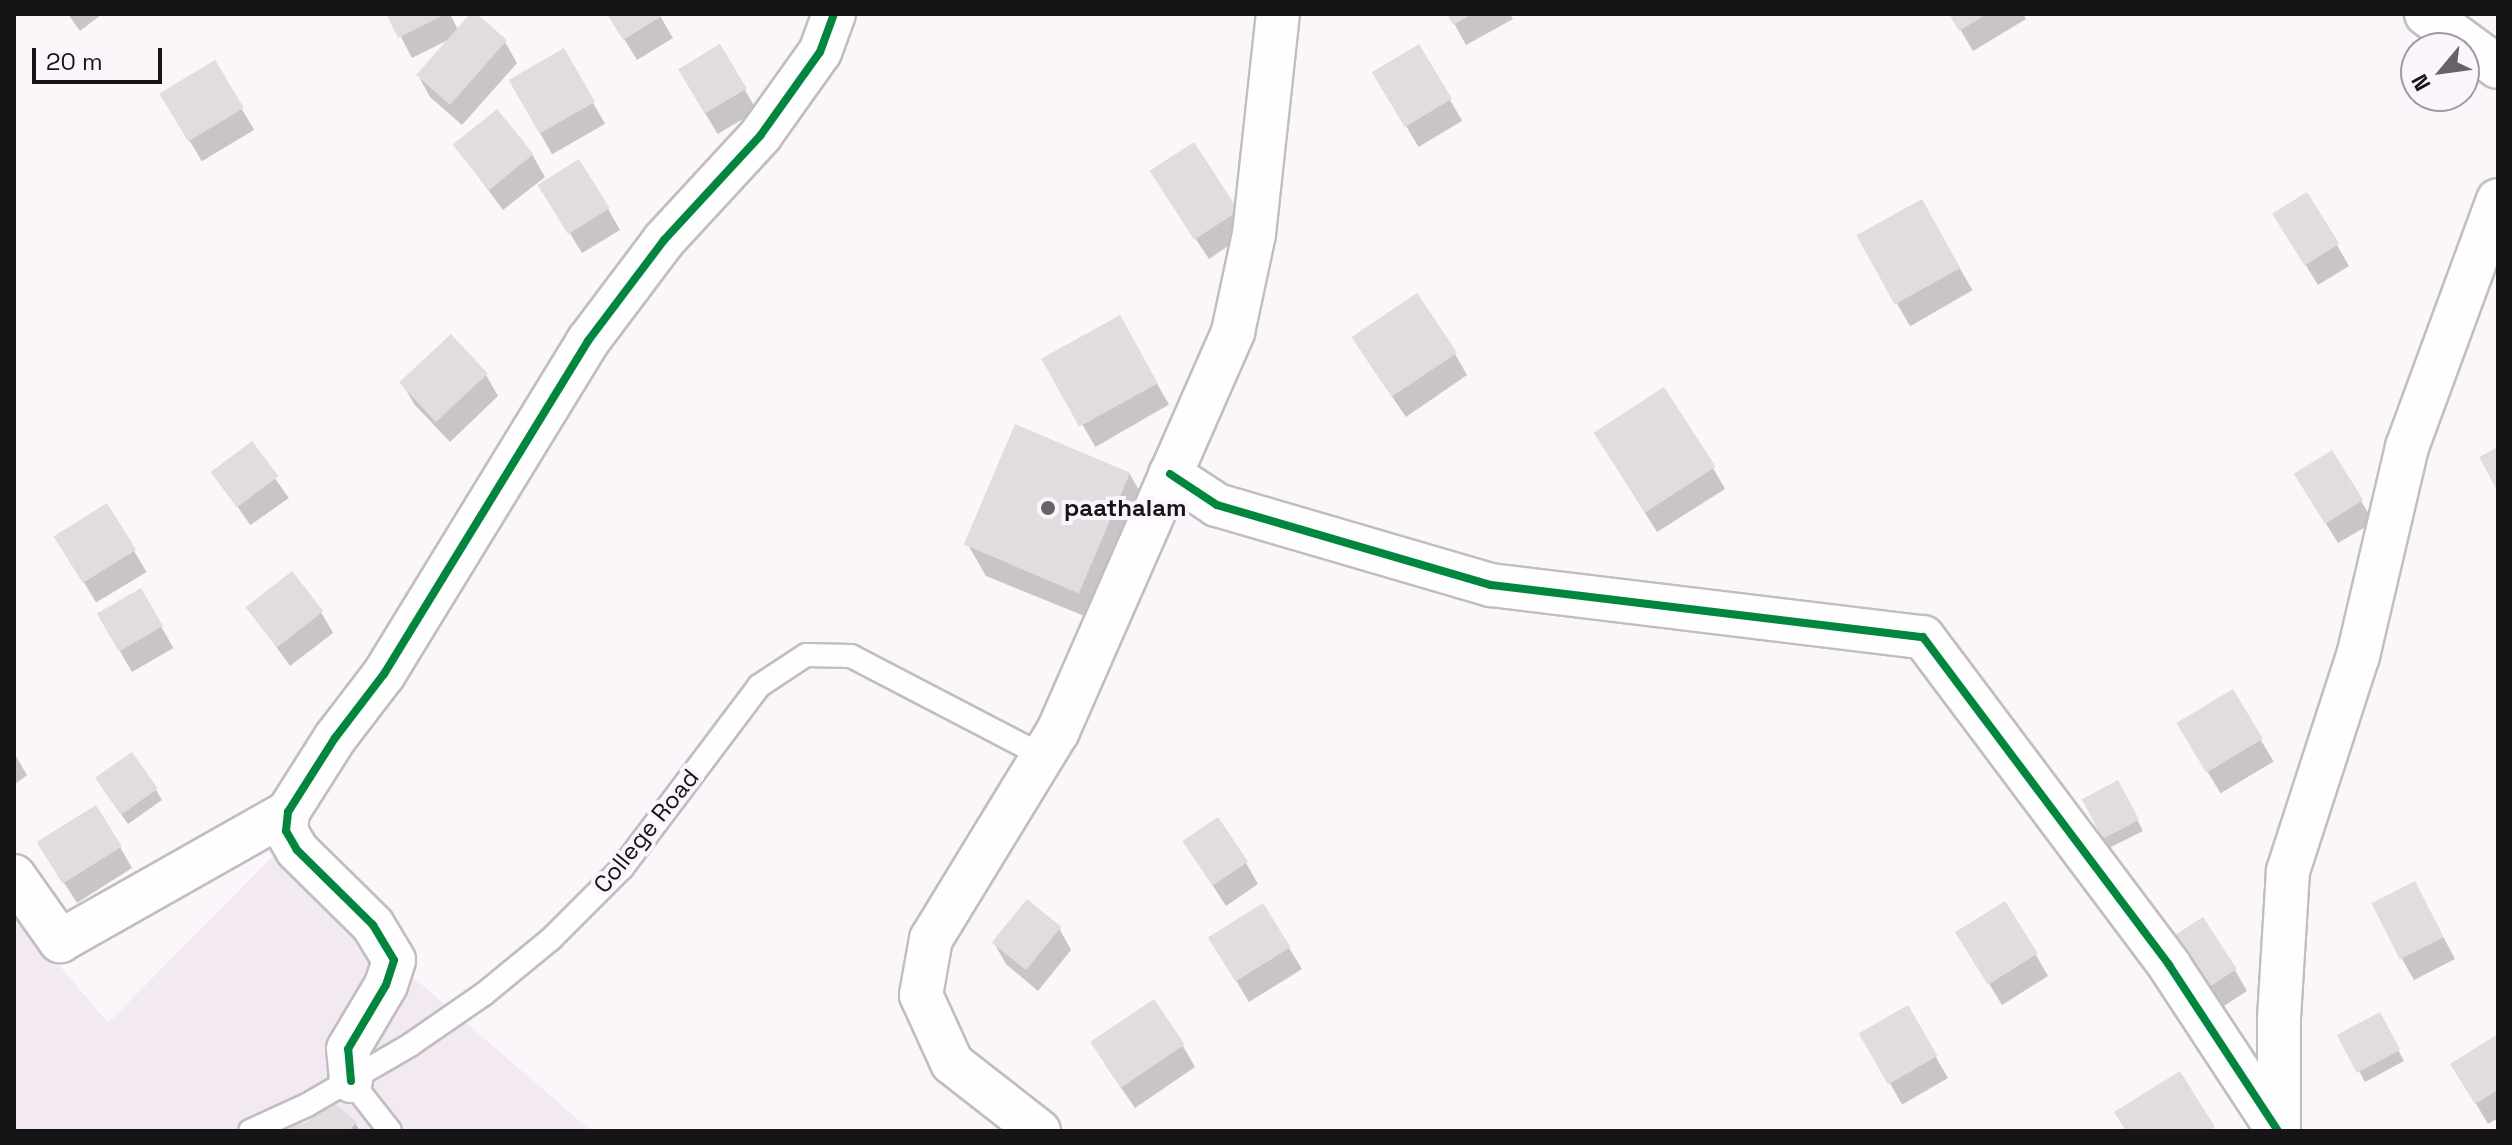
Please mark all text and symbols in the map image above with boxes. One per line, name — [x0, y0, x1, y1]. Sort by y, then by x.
scale bar — [36, 32, 166, 82]
north arrow — [2400, 32, 2480, 112]
text: 20 m — [46, 46, 103, 77]
text: N — [2405, 69, 2437, 96]
place label: paathalam — [1064, 494, 1187, 522]
marker: paathalam — [1039, 499, 1057, 517]
street label: College Road — [587, 763, 705, 899]

